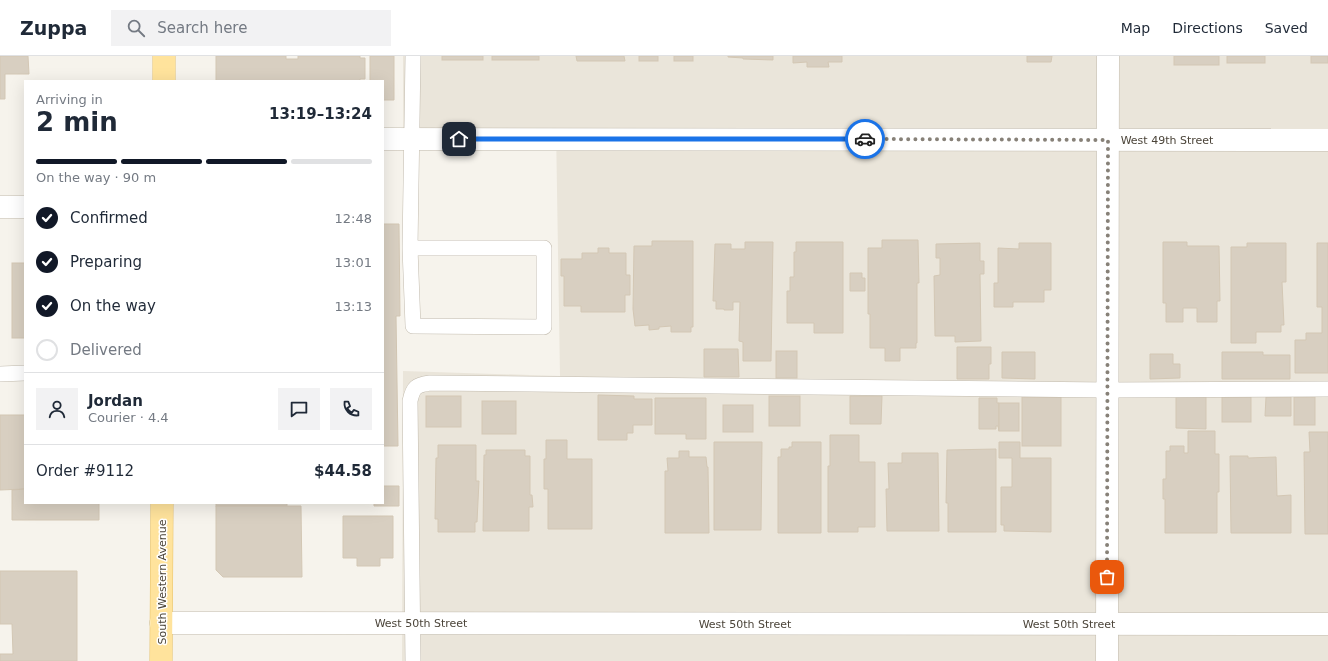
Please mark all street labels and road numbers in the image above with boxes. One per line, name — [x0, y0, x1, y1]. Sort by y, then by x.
street label: West 49th Street — [1121, 134, 1214, 147]
street label: South Western Avenue — [156, 519, 169, 644]
street label: West 50th Street — [375, 617, 468, 630]
street label: West 50th Street — [699, 618, 792, 631]
street label: West 50th Street — [1023, 618, 1116, 631]

